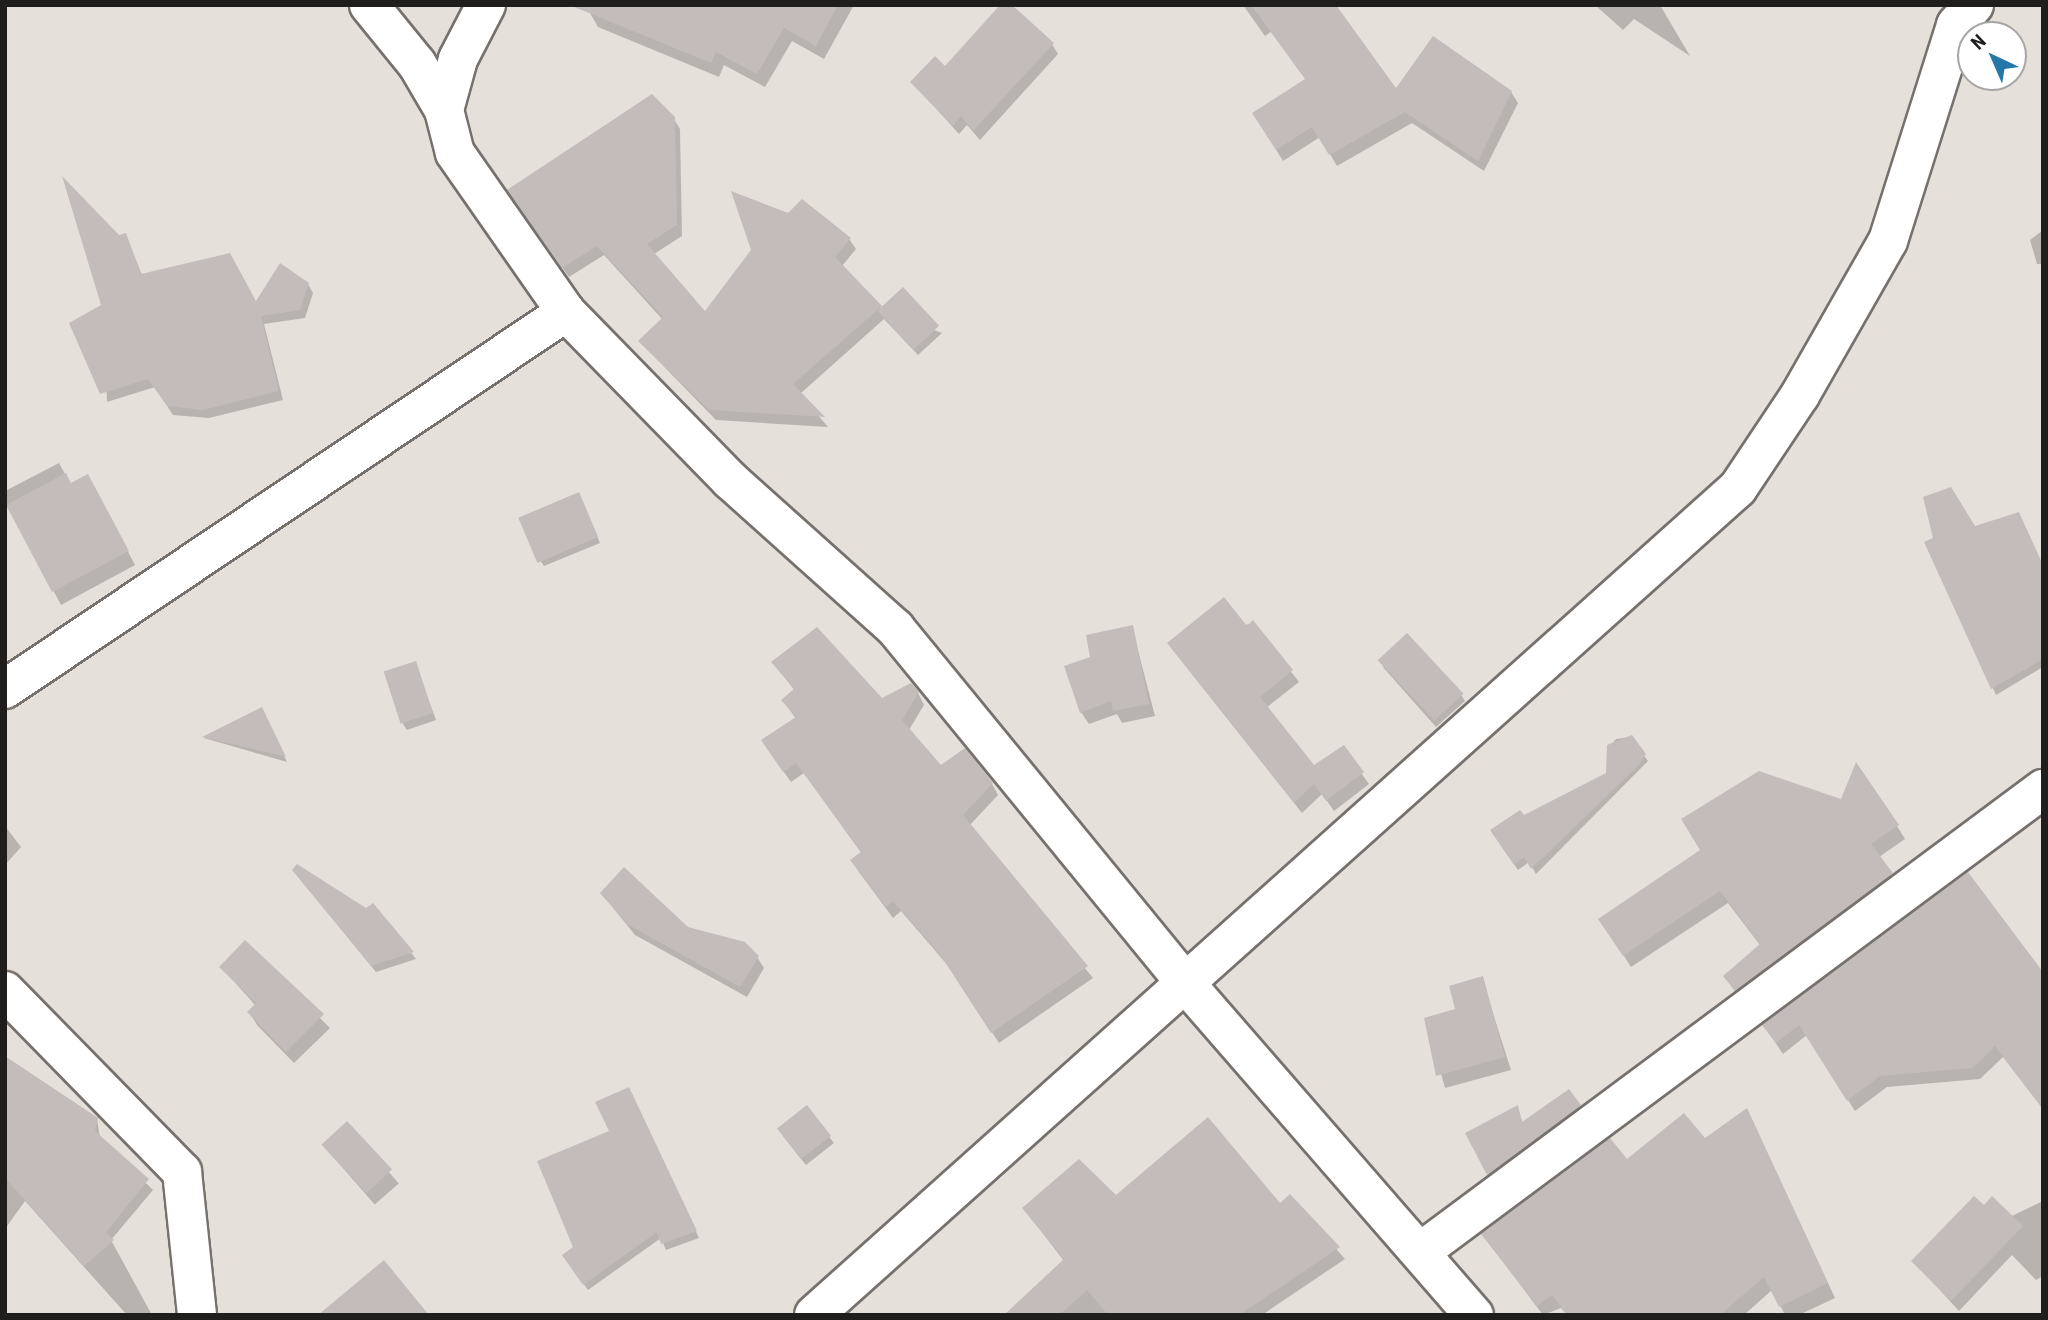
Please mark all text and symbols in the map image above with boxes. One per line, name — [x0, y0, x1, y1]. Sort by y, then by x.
north arrow — [1957, 21, 2027, 91]
text: N — [1966, 30, 1991, 54]

